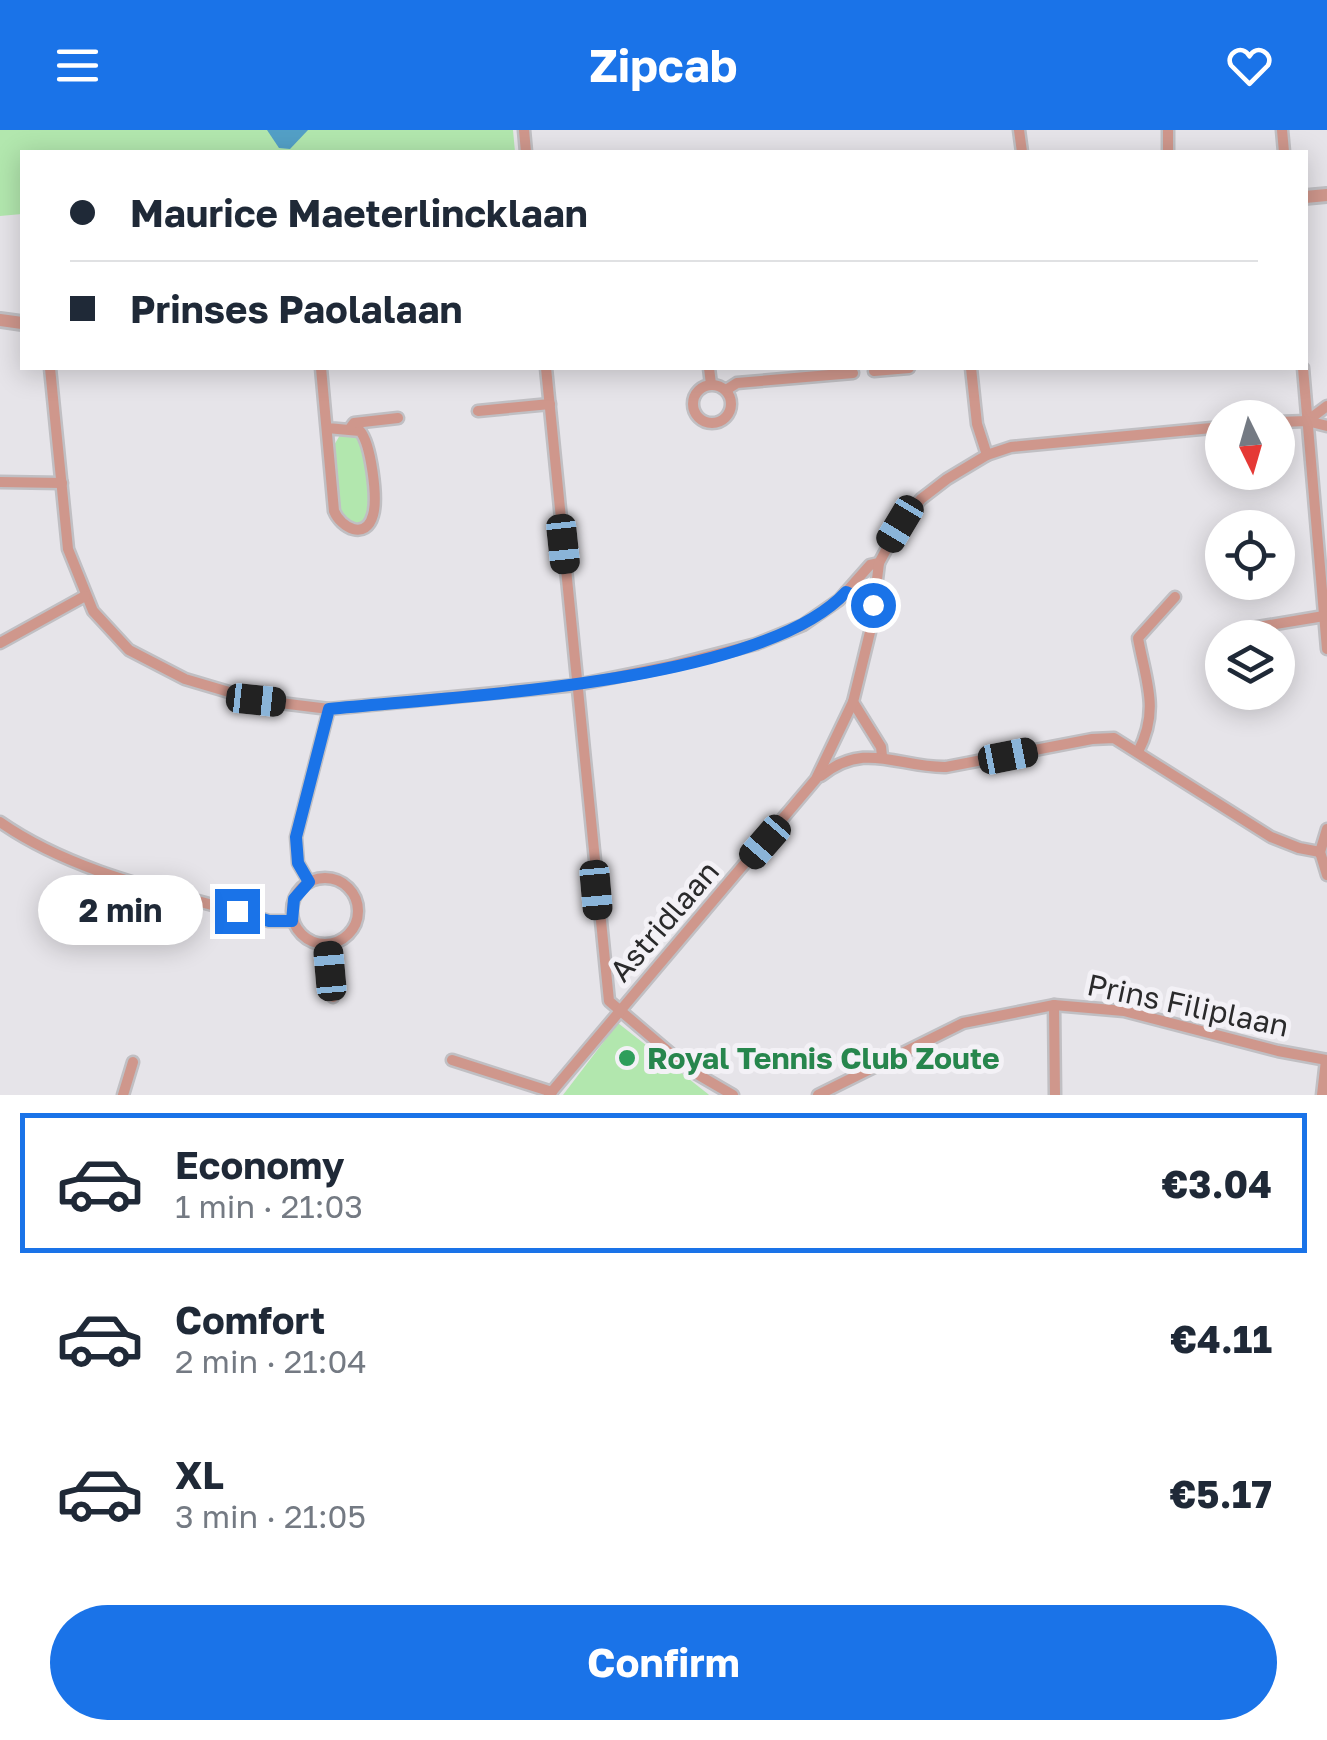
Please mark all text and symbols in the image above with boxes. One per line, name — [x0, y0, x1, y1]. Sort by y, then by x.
icon: menu — [50, 38, 105, 93]
text: Zipcab — [589, 38, 738, 92]
icon: heart — [1222, 38, 1277, 93]
text: Maurice Maeterlincklaan — [130, 190, 588, 235]
text: Prinses Paolalaan — [130, 286, 462, 331]
north arrow — [1205, 400, 1295, 490]
map controls — [1205, 400, 1295, 710]
car — [872, 491, 928, 557]
button: locate — [1205, 510, 1295, 600]
car — [545, 513, 581, 575]
route start — [851, 583, 896, 628]
button: layers — [1205, 620, 1295, 710]
car — [225, 682, 287, 718]
car — [976, 736, 1040, 776]
car — [734, 810, 796, 874]
street label: Astridlaan — [602, 853, 726, 989]
car — [578, 859, 614, 921]
callout: 2 min — [37, 876, 202, 946]
route end — [215, 889, 260, 934]
text: 2 min — [79, 891, 162, 929]
car — [312, 940, 348, 1002]
street label: Prins Filiplaan — [1084, 966, 1292, 1044]
place label: Royal Tennis Club Zoute — [647, 1040, 1000, 1076]
marker: Royal Tennis Club Zoute — [616, 1047, 638, 1069]
icon: car — [55, 1138, 145, 1228]
text: Economy — [175, 1142, 344, 1187]
text: €3.04 — [1161, 1161, 1272, 1206]
text: 1 min · 21:03 — [175, 1187, 363, 1225]
icon: car — [55, 1293, 145, 1383]
text: Comfort — [175, 1297, 325, 1342]
text: €4.11 — [1170, 1316, 1272, 1361]
text: 2 min · 21:04 — [175, 1342, 367, 1380]
icon: car — [55, 1448, 145, 1538]
text: XL — [175, 1452, 224, 1497]
text: €5.17 — [1170, 1471, 1272, 1516]
text: 3 min · 21:05 — [175, 1497, 366, 1535]
button: Confirm — [50, 1605, 1277, 1720]

